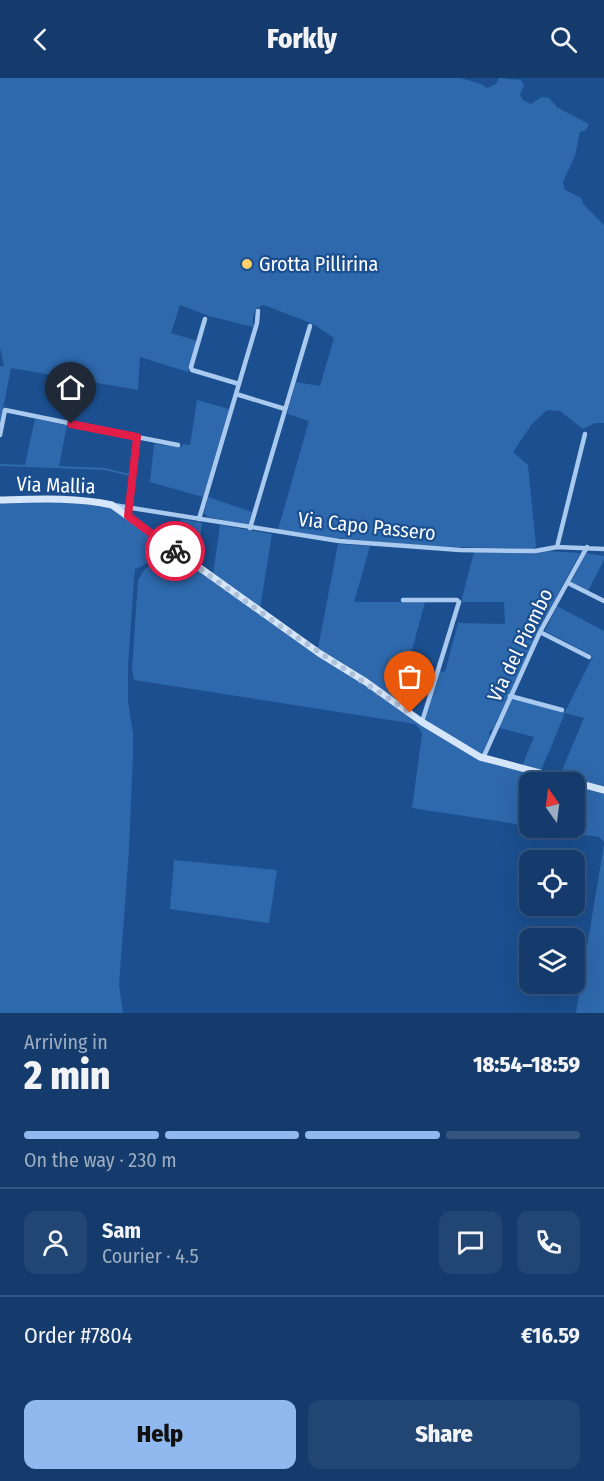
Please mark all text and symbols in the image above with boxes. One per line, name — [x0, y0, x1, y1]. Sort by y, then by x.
icon: back — [24, 23, 57, 56]
text: Forkly — [267, 23, 337, 55]
icon: search — [547, 23, 580, 56]
place label: Grotta Pillirina — [259, 252, 378, 276]
marker: Grotta Pillirina — [240, 257, 254, 271]
pin — [45, 362, 96, 424]
icon: home — [54, 371, 87, 404]
street label: Via Mallia — [16, 472, 96, 498]
street label: Via Capo Passero — [297, 507, 437, 545]
courier — [145, 521, 205, 581]
icon: bike — [159, 535, 192, 568]
street label: Via del Piombo — [482, 585, 558, 705]
pin — [384, 651, 435, 713]
icon: bag — [393, 660, 426, 693]
north arrow — [519, 772, 585, 838]
map controls — [519, 772, 585, 994]
button: locate — [519, 850, 585, 916]
button: layers — [519, 928, 585, 994]
text: Arriving in — [24, 1030, 108, 1054]
text: 18:54–18:59 — [473, 1051, 580, 1078]
text: 2 min — [24, 1053, 110, 1099]
text: On the way · 230 m — [24, 1148, 177, 1172]
button: person — [24, 1211, 87, 1274]
button: chat — [439, 1211, 502, 1274]
button: phone — [517, 1211, 580, 1274]
text: Sam — [102, 1217, 141, 1244]
text: Courier · 4.5 — [102, 1244, 199, 1268]
text: Order #7804 — [24, 1322, 132, 1349]
text: €16.59 — [521, 1322, 580, 1349]
button: Help — [24, 1400, 296, 1469]
button: Share — [308, 1400, 580, 1469]

